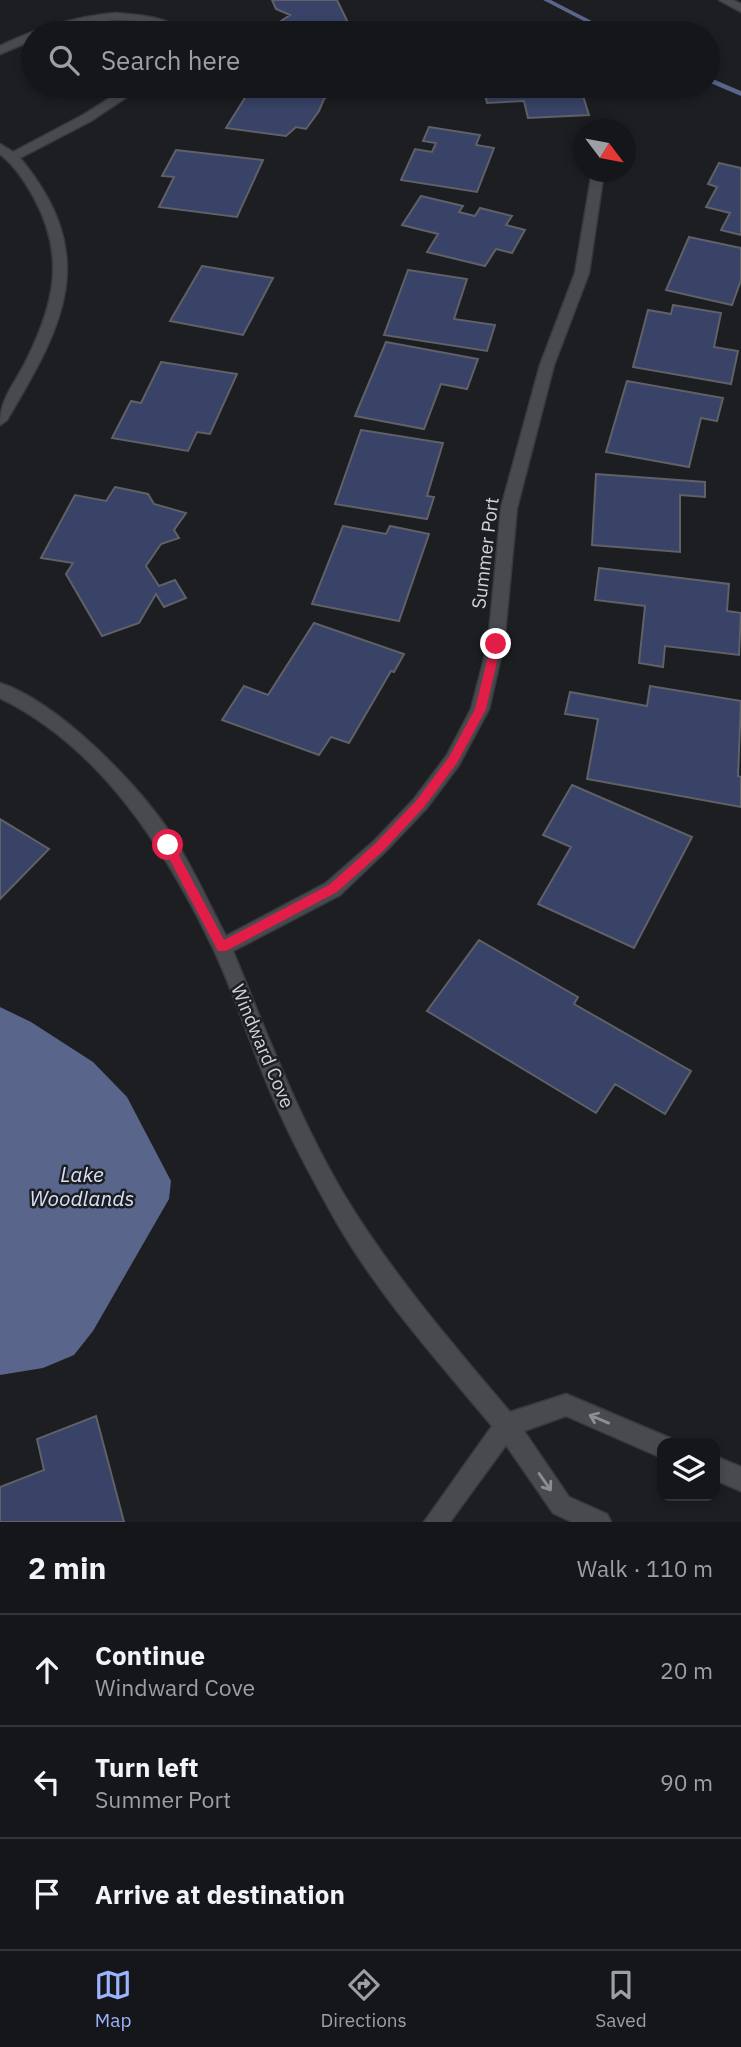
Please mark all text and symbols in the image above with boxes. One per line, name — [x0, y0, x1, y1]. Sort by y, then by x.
search box — [21, 21, 720, 98]
icon: search — [45, 41, 83, 79]
text: Search here — [101, 43, 240, 77]
north arrow — [573, 119, 636, 182]
street label: Summer Port — [466, 496, 504, 610]
route end — [480, 628, 511, 659]
route start — [152, 829, 183, 860]
street label: Windward Cove — [226, 980, 300, 1112]
water label: Lake Woodlands — [30, 1160, 134, 1212]
one-way arrow — [589, 1412, 611, 1425]
map controls — [657, 1438, 720, 1501]
button: layers — [657, 1438, 720, 1501]
one-way arrow — [538, 1472, 552, 1491]
text: 2 min — [28, 1548, 106, 1587]
text: Walk · 110 m — [577, 1553, 713, 1583]
text: Continue — [95, 1638, 205, 1672]
icon: ahead — [28, 1651, 66, 1689]
text: 20 m — [660, 1655, 713, 1685]
text: Windward Cove — [95, 1672, 255, 1702]
text: Turn left — [95, 1750, 198, 1784]
icon: left — [28, 1763, 66, 1801]
text: 90 m — [660, 1767, 713, 1797]
text: Summer Port — [95, 1784, 231, 1814]
icon: arrive — [28, 1875, 66, 1913]
text: Arrive at destination — [95, 1877, 345, 1911]
tab: Map — [94, 1966, 132, 2032]
tab: Directions — [320, 1966, 407, 2032]
tab: Saved — [595, 1966, 647, 2032]

